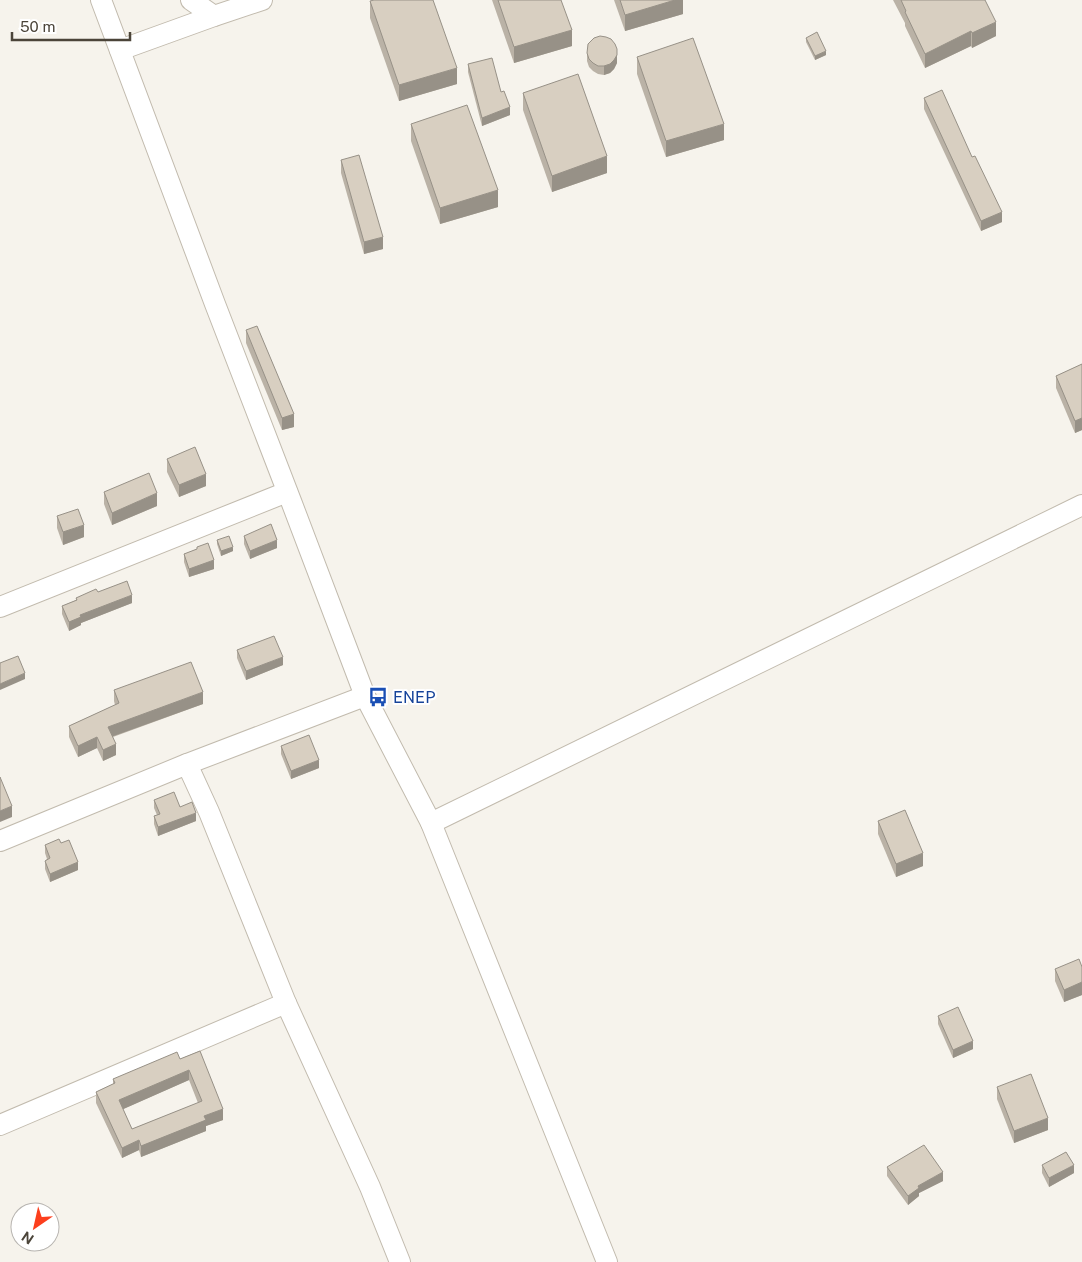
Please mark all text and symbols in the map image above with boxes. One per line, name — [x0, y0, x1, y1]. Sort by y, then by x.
scale bar — [12, 10, 130, 42]
text: 50 m — [20, 18, 55, 35]
bus stop icon: ENEP — [367, 686, 389, 708]
place label: ENEP — [393, 688, 435, 707]
north arrow — [10, 1202, 60, 1252]
text: N — [19, 1228, 37, 1247]

